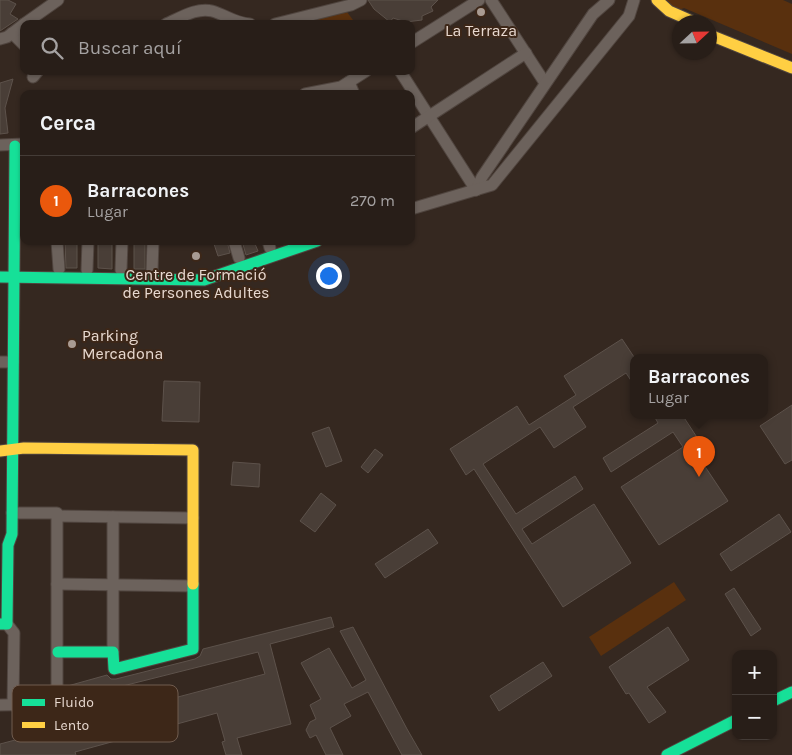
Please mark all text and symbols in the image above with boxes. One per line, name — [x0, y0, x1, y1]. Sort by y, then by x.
marker: La Terraza — [475, 6, 487, 18]
north arrow — [672, 15, 717, 60]
search box — [20, 20, 415, 75]
place label: La Terraza — [445, 21, 517, 40]
icon: search — [38, 34, 66, 62]
text: Buscar aquí — [78, 37, 182, 59]
text: Cerca — [40, 111, 96, 135]
text: Barracones — [87, 180, 189, 202]
text: 1 — [53, 191, 59, 210]
text: 270 m — [350, 191, 395, 210]
text: Lugar — [87, 202, 128, 221]
marker: Centre de Formació de Persones Adultes — [190, 250, 202, 262]
your location — [316, 263, 342, 289]
place label: Centre de Formació de Persones Adultes — [122, 265, 270, 302]
place label: Parking Mercadona — [82, 326, 163, 363]
marker: Parking Mercadona — [66, 338, 78, 350]
popup — [630, 354, 768, 419]
text: Barracones — [648, 366, 750, 388]
text: Lugar — [648, 388, 689, 407]
pin: 1 — [683, 436, 715, 477]
map controls — [732, 650, 777, 740]
button: + — [732, 650, 777, 695]
legend — [12, 685, 178, 742]
text: Fluido — [54, 694, 94, 711]
button: − — [732, 695, 777, 740]
text: Lento — [54, 717, 89, 734]

